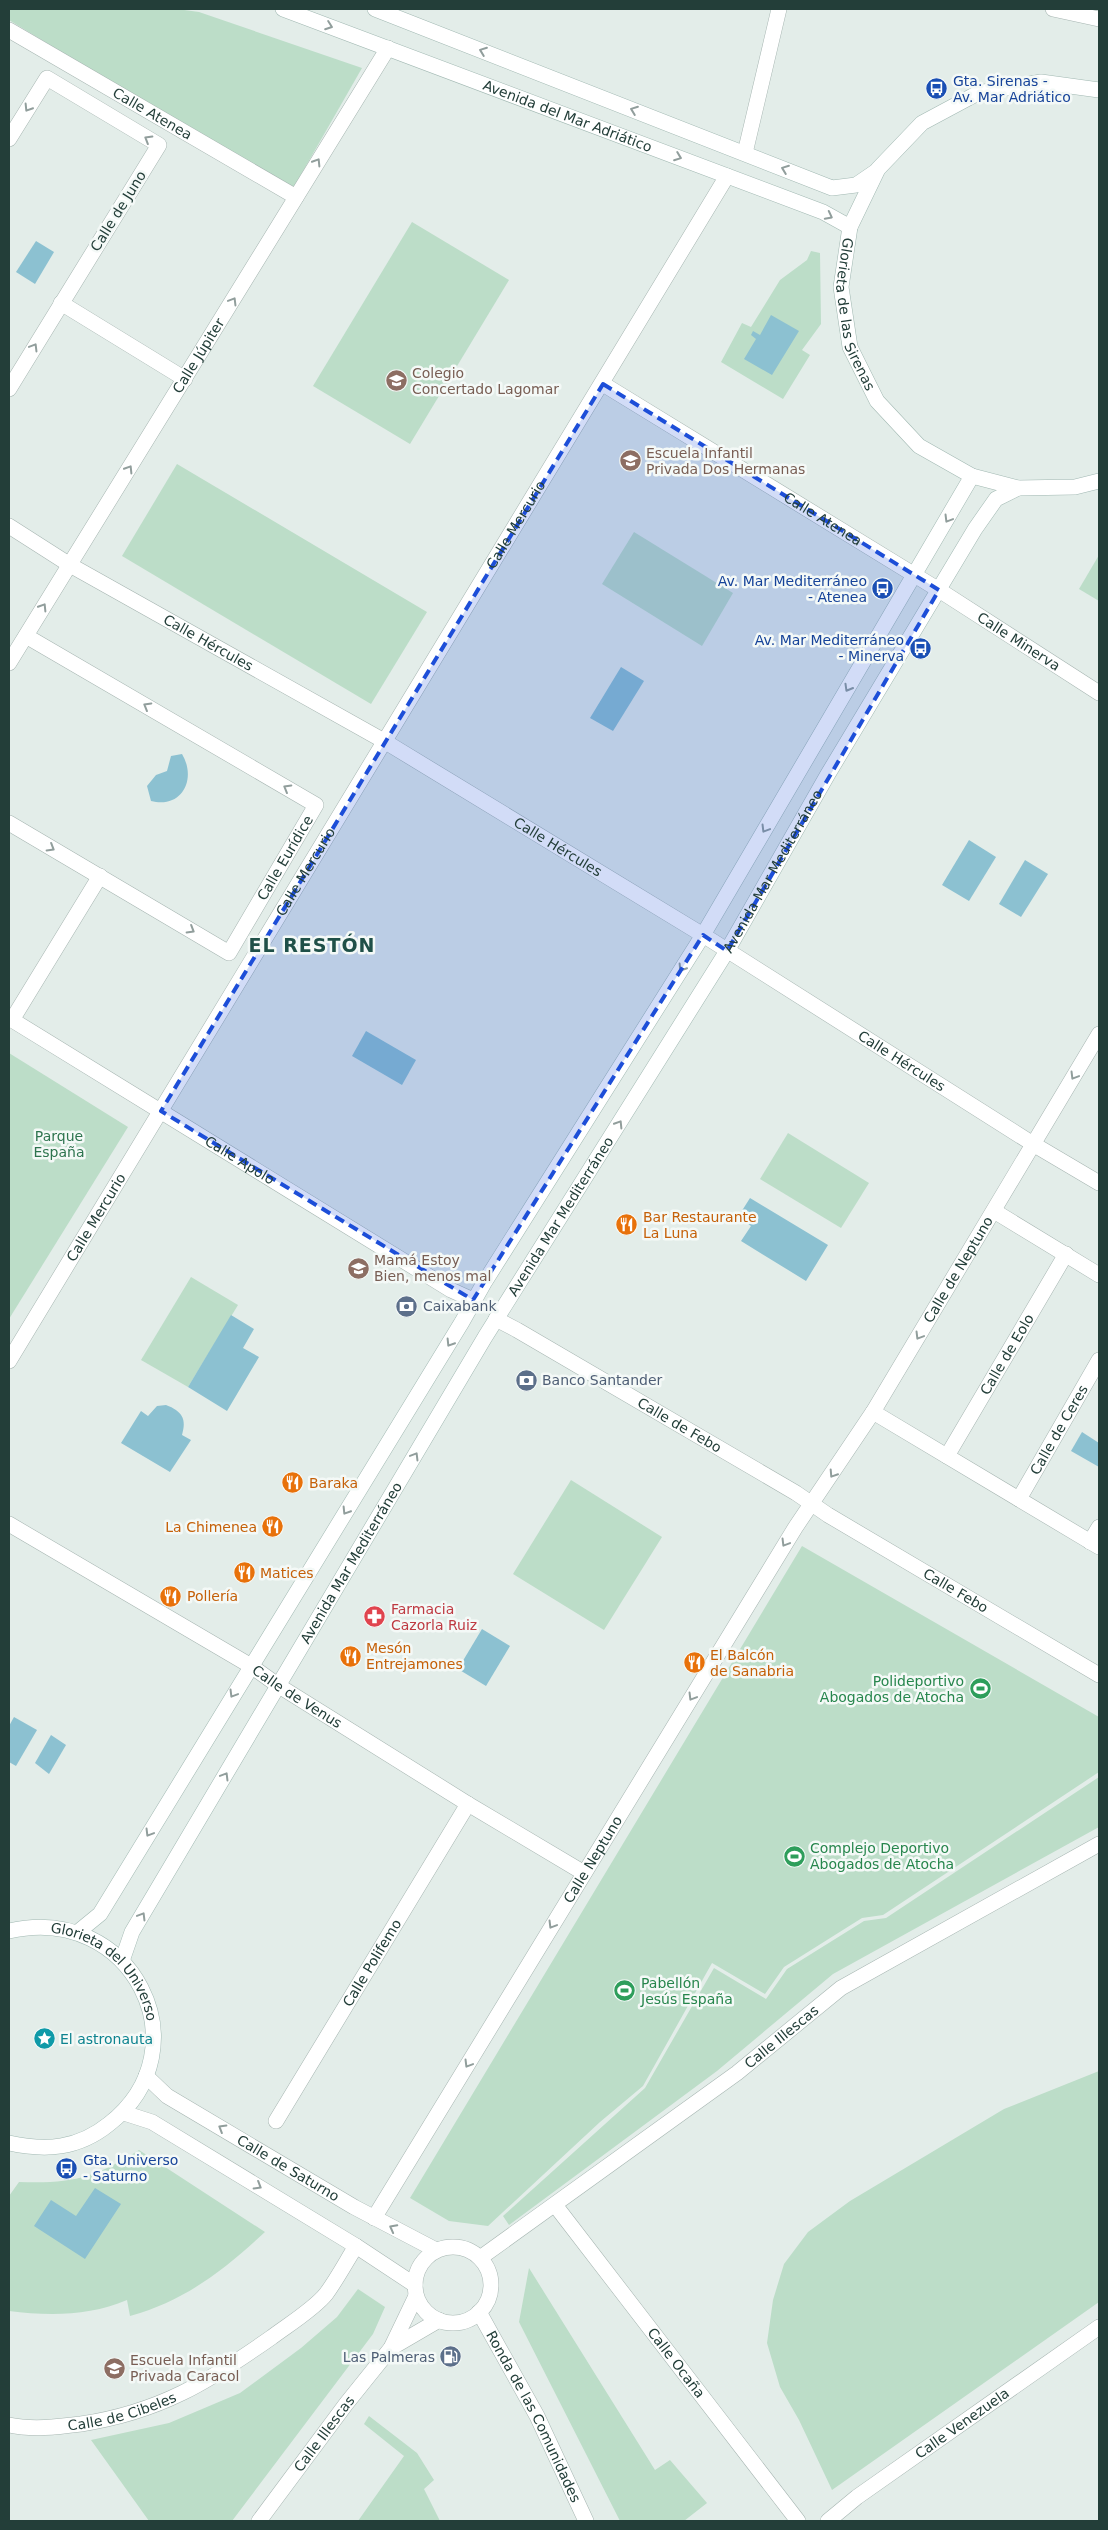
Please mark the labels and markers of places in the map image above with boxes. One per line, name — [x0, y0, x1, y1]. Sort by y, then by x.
place label: Gta. Sirenas - Av. Mar Adriático — [953, 73, 1071, 105]
bus stop icon: Gta. Sirenas - Av. Mar Adriático — [925, 77, 949, 101]
place label: Colegio Concertado Lagomar — [412, 365, 559, 397]
school or university icon: Colegio Concertado Lagomar — [384, 369, 408, 393]
place label: Escuela Infantil Privada Dos Hermanas — [646, 445, 805, 477]
school or university icon: Escuela Infantil Privada Dos Hermanas — [618, 449, 642, 473]
place label: Av. Mar Mediterráneo - Atenea — [718, 573, 867, 605]
bus stop icon: Av. Mar Mediterráneo - Atenea — [871, 577, 895, 601]
place label: Av. Mar Mediterráneo - Minerva — [755, 632, 904, 664]
bus stop icon: Av. Mar Mediterráneo - Minerva — [908, 636, 932, 660]
place label: Bar Restaurante La Luna — [643, 1209, 757, 1241]
restaurant icon: Bar Restaurante La Luna — [615, 1213, 639, 1237]
place label: Mamá Estoy Bien, menos mal — [374, 1252, 491, 1284]
school or university icon: Mamá Estoy Bien, menos mal — [346, 1256, 370, 1280]
bank icon: Caixabank — [395, 1294, 419, 1318]
place label: Caixabank — [423, 1298, 497, 1314]
bank icon: Banco Santander — [514, 1368, 538, 1392]
place label: Banco Santander — [542, 1372, 663, 1388]
restaurant icon: Baraka — [281, 1471, 305, 1495]
place label: Baraka — [309, 1475, 358, 1491]
restaurant icon: La Chimenea — [261, 1515, 285, 1539]
place label: La Chimenea — [165, 1519, 257, 1535]
restaurant icon: Matices — [232, 1561, 256, 1585]
place label: Matices — [260, 1565, 314, 1581]
restaurant icon: Pollería — [159, 1584, 183, 1608]
place label: Pollería — [187, 1588, 238, 1604]
place label: Farmacia Cazorla Ruiz — [391, 1601, 477, 1633]
pharmacy icon: Farmacia Cazorla Ruiz — [363, 1605, 387, 1629]
place label: Mesón Entrejamones — [366, 1640, 463, 1672]
restaurant icon: Mesón Entrejamones — [338, 1644, 362, 1668]
place label: El Balcón de Sanabria — [710, 1647, 794, 1679]
restaurant icon: El Balcón de Sanabria — [682, 1651, 706, 1675]
place label: Polideportivo Abogados de Atocha — [820, 1673, 964, 1705]
sports icon: Polideportivo Abogados de Atocha — [968, 1677, 992, 1701]
place label: Complejo Deportivo Abogados de Atocha — [810, 1840, 954, 1872]
sports icon: Complejo Deportivo Abogados de Atocha — [782, 1844, 806, 1868]
place label: Pabellón Jesús España — [640, 1975, 733, 2007]
sports icon: Pabellón Jesús España — [613, 1979, 637, 2003]
place icon: El astronauta — [32, 2027, 56, 2051]
place label: El astronauta — [60, 2031, 153, 2047]
place label: Gta. Universo - Saturno — [83, 2152, 178, 2184]
bus stop icon: Gta. Universo - Saturno — [55, 2156, 79, 2180]
fuel station icon: Las Palmeras — [439, 2345, 463, 2369]
place label: Las Palmeras — [343, 2349, 435, 2365]
place label: Escuela Infantil Privada Caracol — [130, 2352, 239, 2384]
school or university icon: Escuela Infantil Privada Caracol — [102, 2356, 126, 2380]

